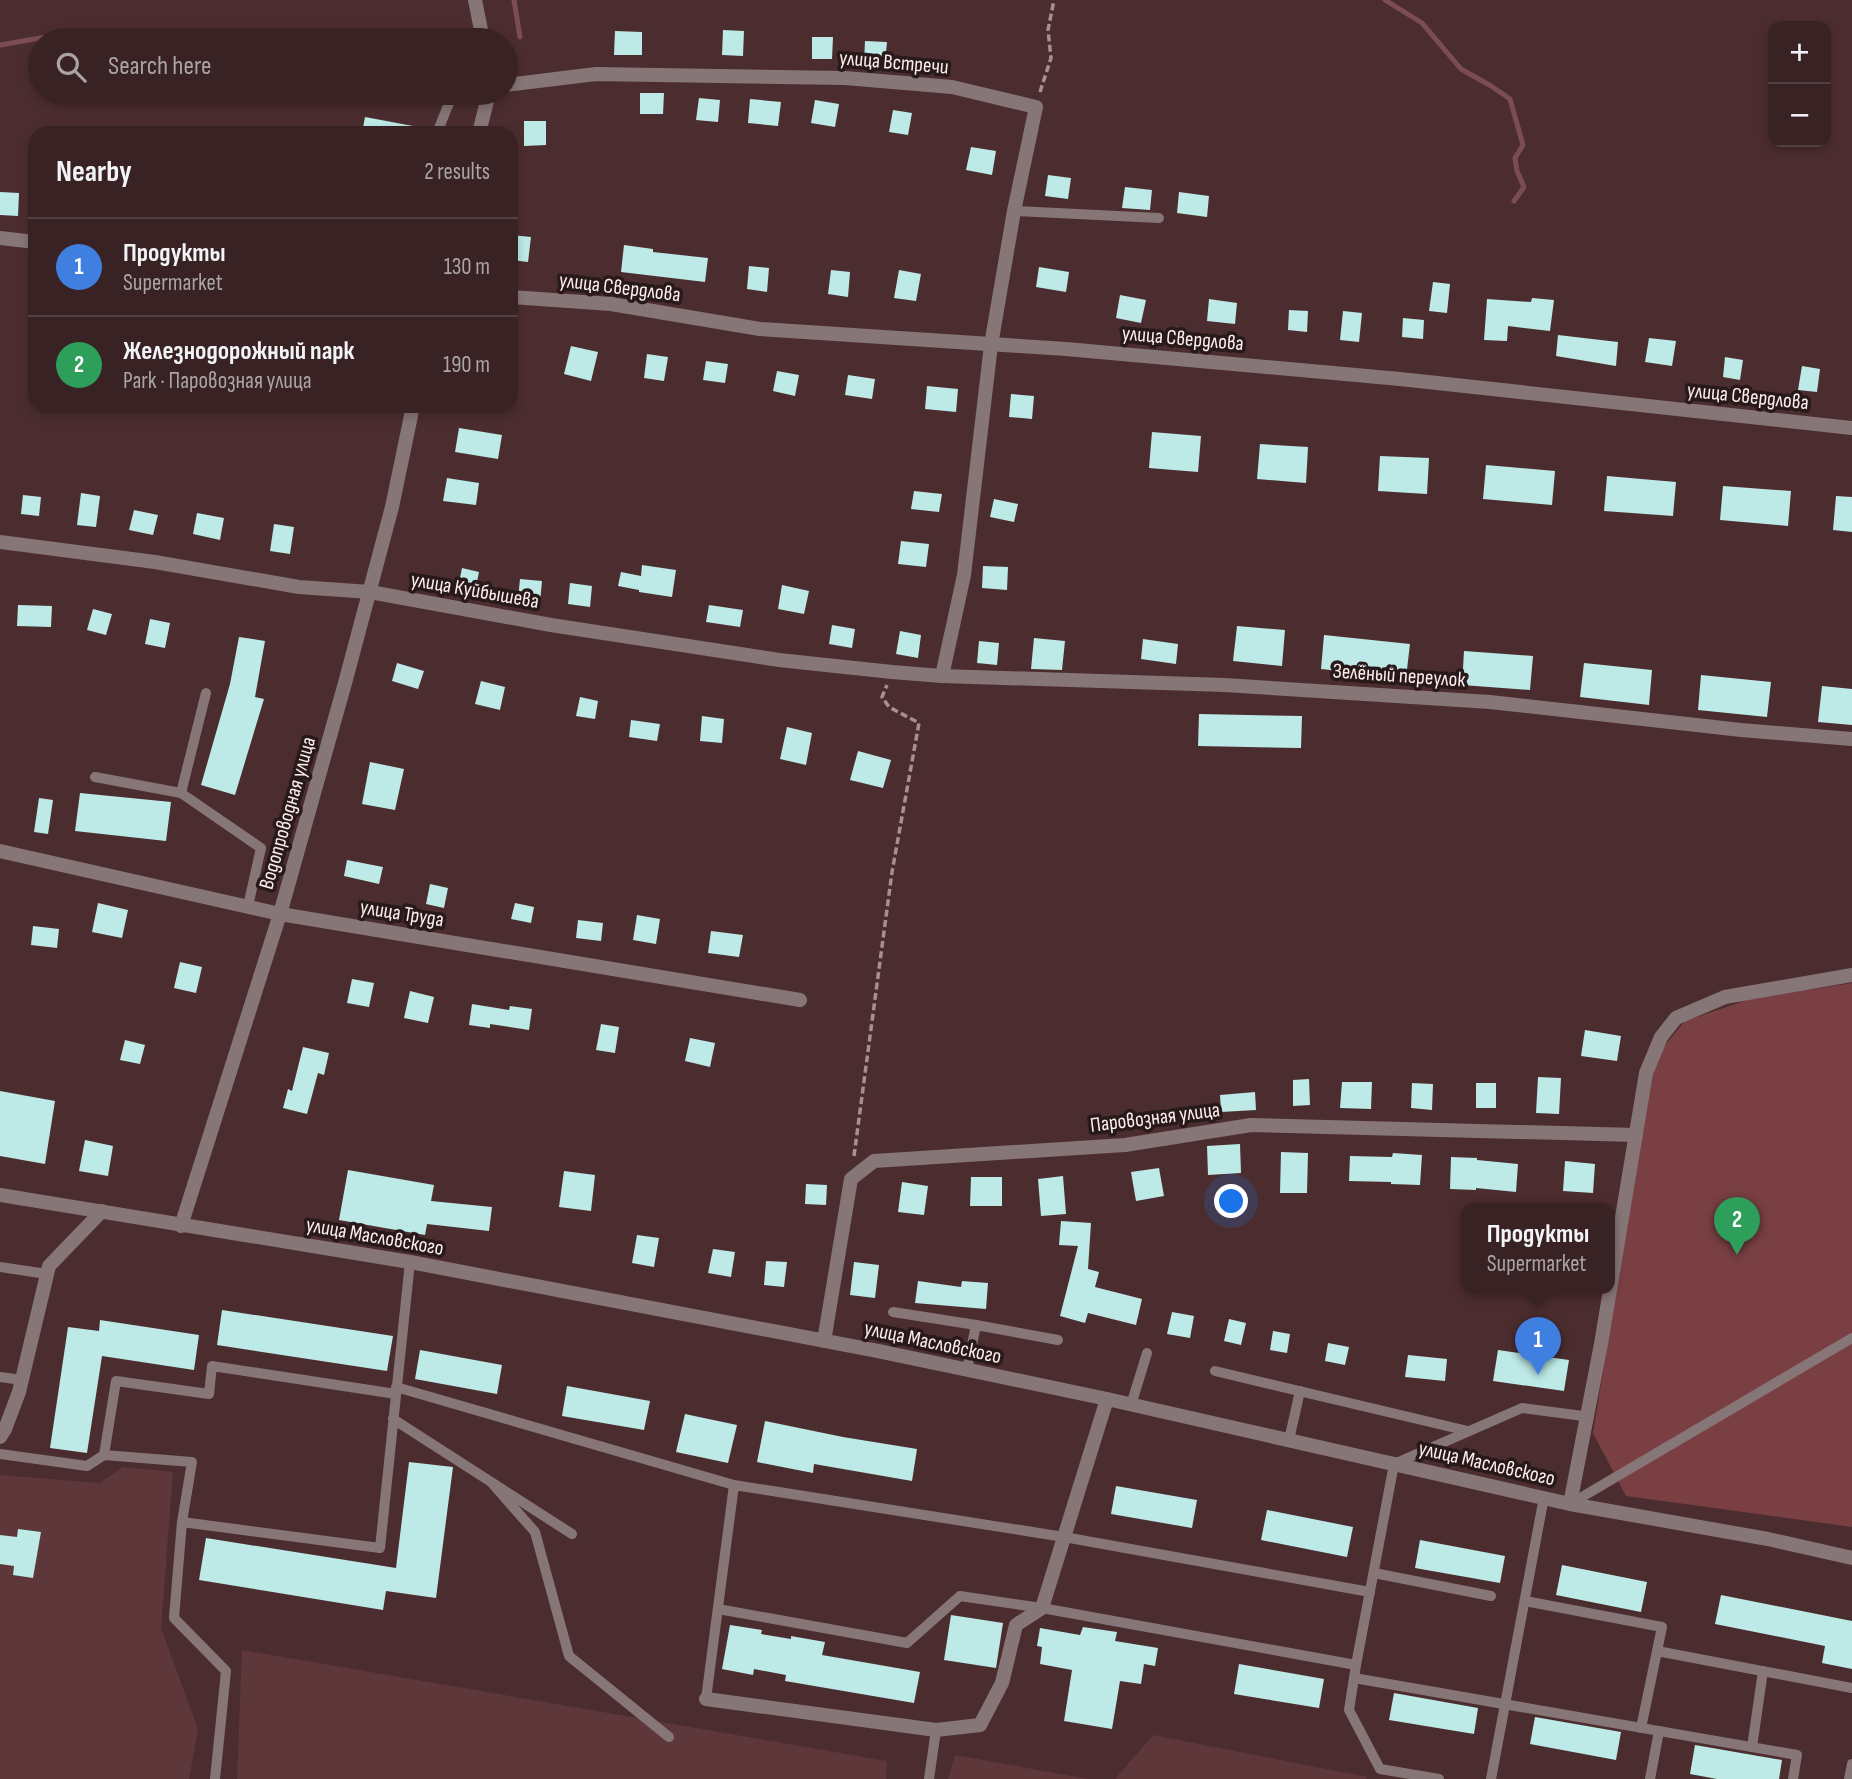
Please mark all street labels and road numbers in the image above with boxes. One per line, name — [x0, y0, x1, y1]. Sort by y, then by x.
street label: улица Встречи — [838, 45, 950, 80]
street label: улица Свердлова — [558, 268, 682, 307]
street label: улица Свердлова — [1121, 321, 1245, 356]
street label: улица Свердлова — [1686, 378, 1810, 415]
street label: улица Куйбышева — [409, 567, 541, 614]
street label: Зелёный переулок — [1332, 658, 1466, 693]
street label: Водопроводная улица — [254, 734, 321, 892]
street label: улица Труда — [358, 895, 446, 932]
street label: Паровозная улица — [1089, 1097, 1221, 1138]
street label: улица Масловского — [304, 1212, 446, 1261]
street label: улица Масловского — [862, 1316, 1004, 1369]
street label: улица Масловского — [1416, 1436, 1558, 1491]

